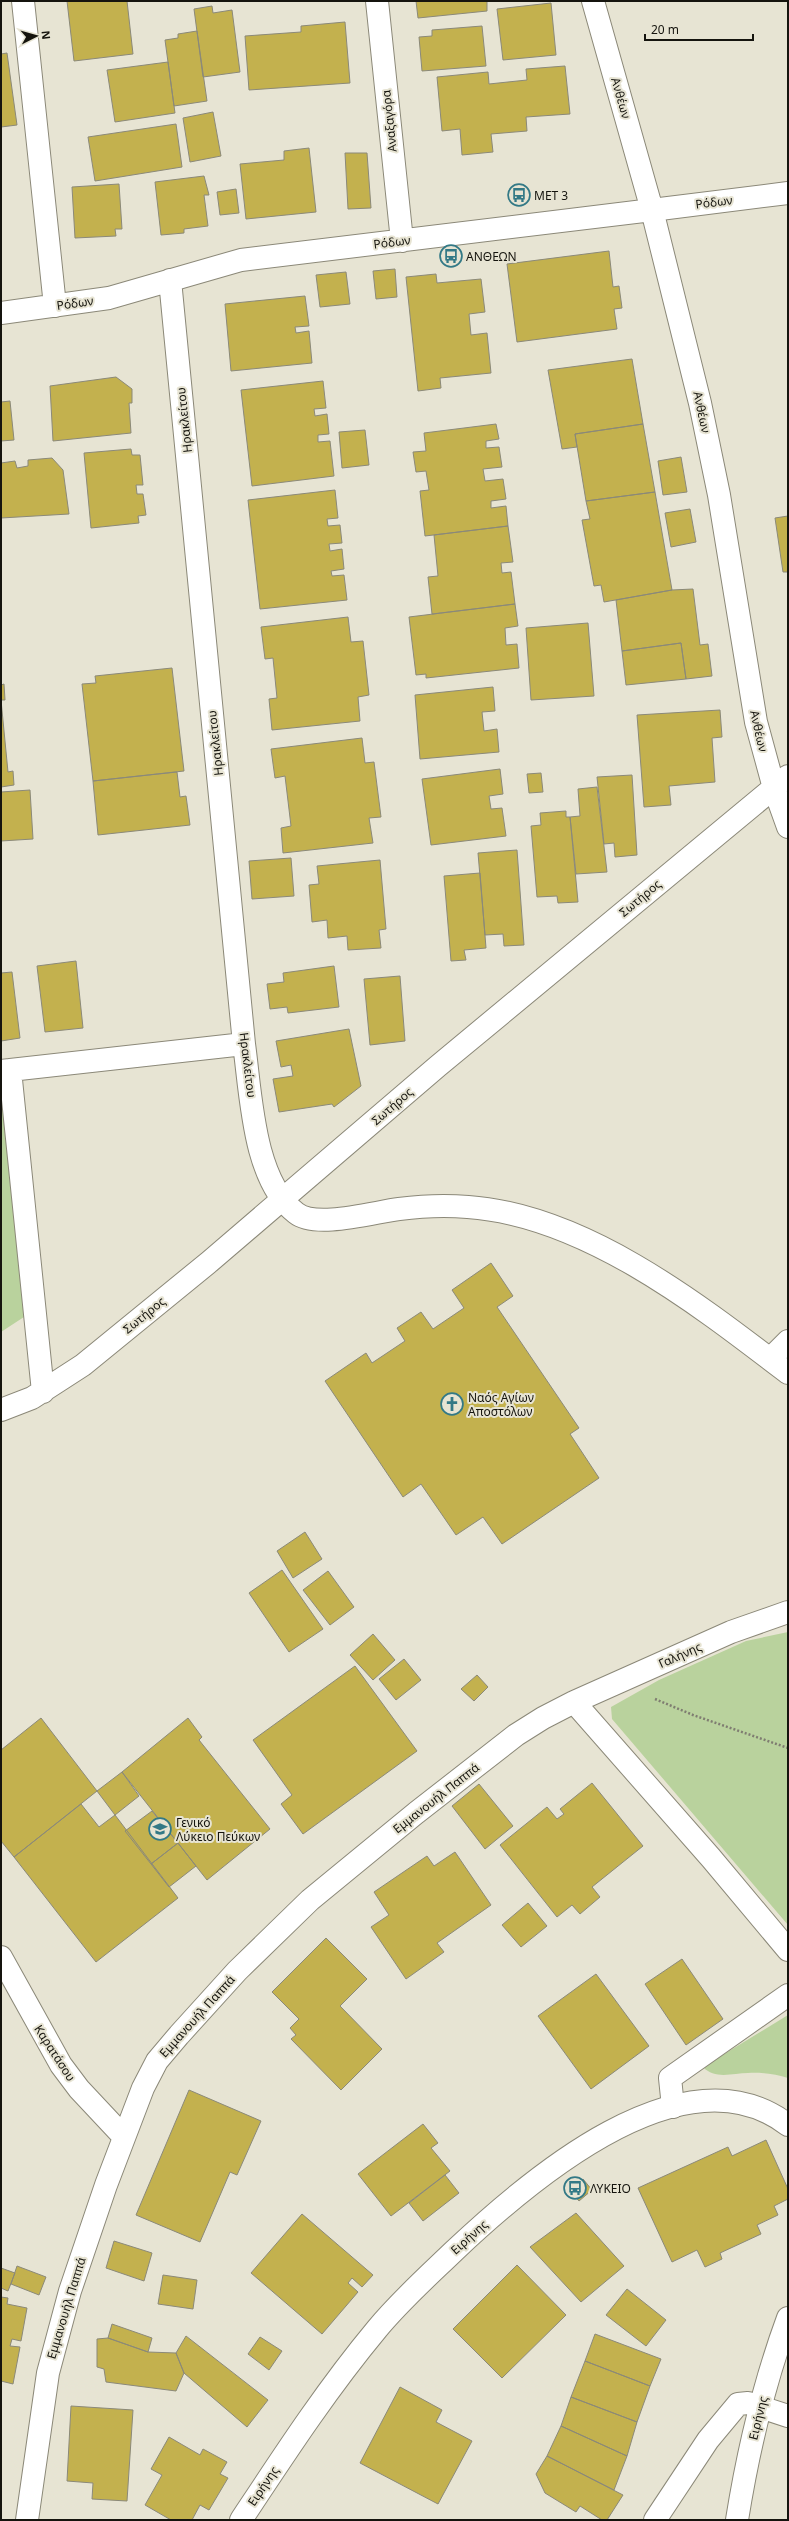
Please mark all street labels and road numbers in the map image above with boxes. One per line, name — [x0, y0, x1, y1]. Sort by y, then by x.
street label: Ανθέων — [607, 76, 635, 120]
street label: Αναξαγόρα — [377, 89, 401, 153]
street label: Ρόδων — [695, 191, 733, 213]
street label: Ρόδων — [373, 231, 411, 253]
street label: Ρόδων — [55, 292, 95, 314]
street label: Ηρακλείτου — [172, 386, 196, 454]
street label: Ανθέων — [689, 390, 715, 434]
street label: Ηρακλείτου — [203, 709, 227, 777]
street label: Ανθέων — [746, 709, 772, 753]
street label: Σωτήρος — [615, 875, 665, 921]
street label: Ηρακλείτου — [236, 1031, 260, 1099]
street label: Σωτήρος — [368, 1083, 416, 1129]
street label: Σωτήρος — [119, 1293, 169, 1337]
street label: Γαλήνης — [656, 1638, 704, 1672]
street label: Εμμανουήλ Παππά — [389, 1759, 483, 1837]
street label: Εμμανουήλ Παππά — [155, 1971, 239, 2061]
street label: Καρατάσου — [30, 2022, 80, 2084]
street label: Ειρήνης — [447, 2216, 491, 2258]
street label: Εμμανουήλ Παππά — [42, 2255, 90, 2361]
street label: Ειρήνης — [744, 2394, 772, 2442]
street label: Ειρήνης — [244, 2463, 283, 2509]

